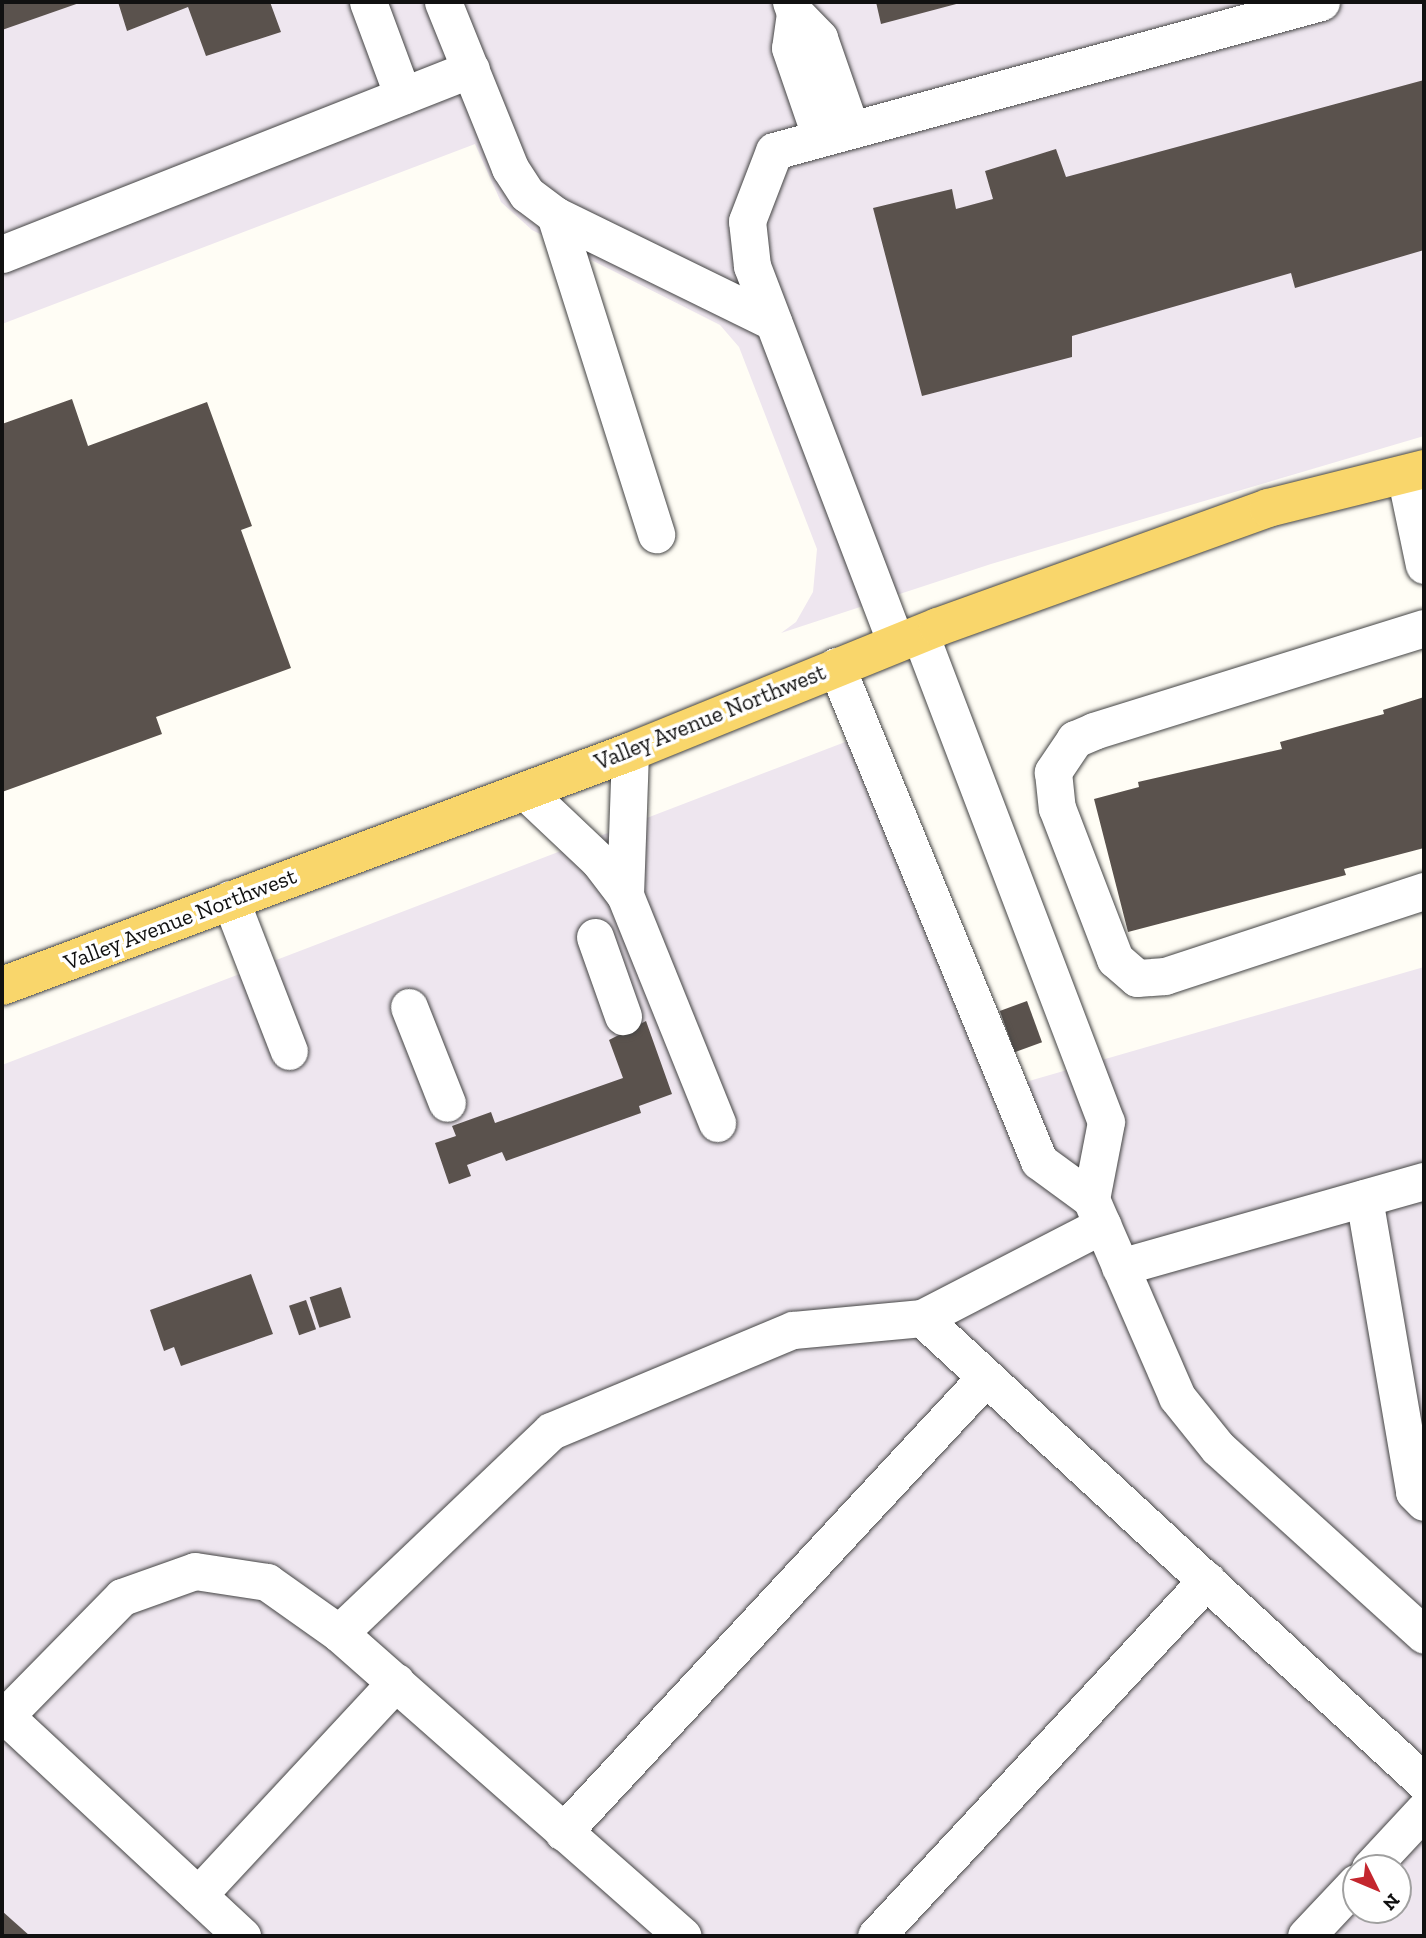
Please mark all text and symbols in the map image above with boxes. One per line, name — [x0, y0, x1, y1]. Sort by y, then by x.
street label: Valley Avenue Northwest — [590, 658, 830, 776]
street label: Valley Avenue Northwest — [59, 862, 301, 976]
north arrow — [1342, 1854, 1412, 1924]
text: N — [1378, 1889, 1405, 1915]

